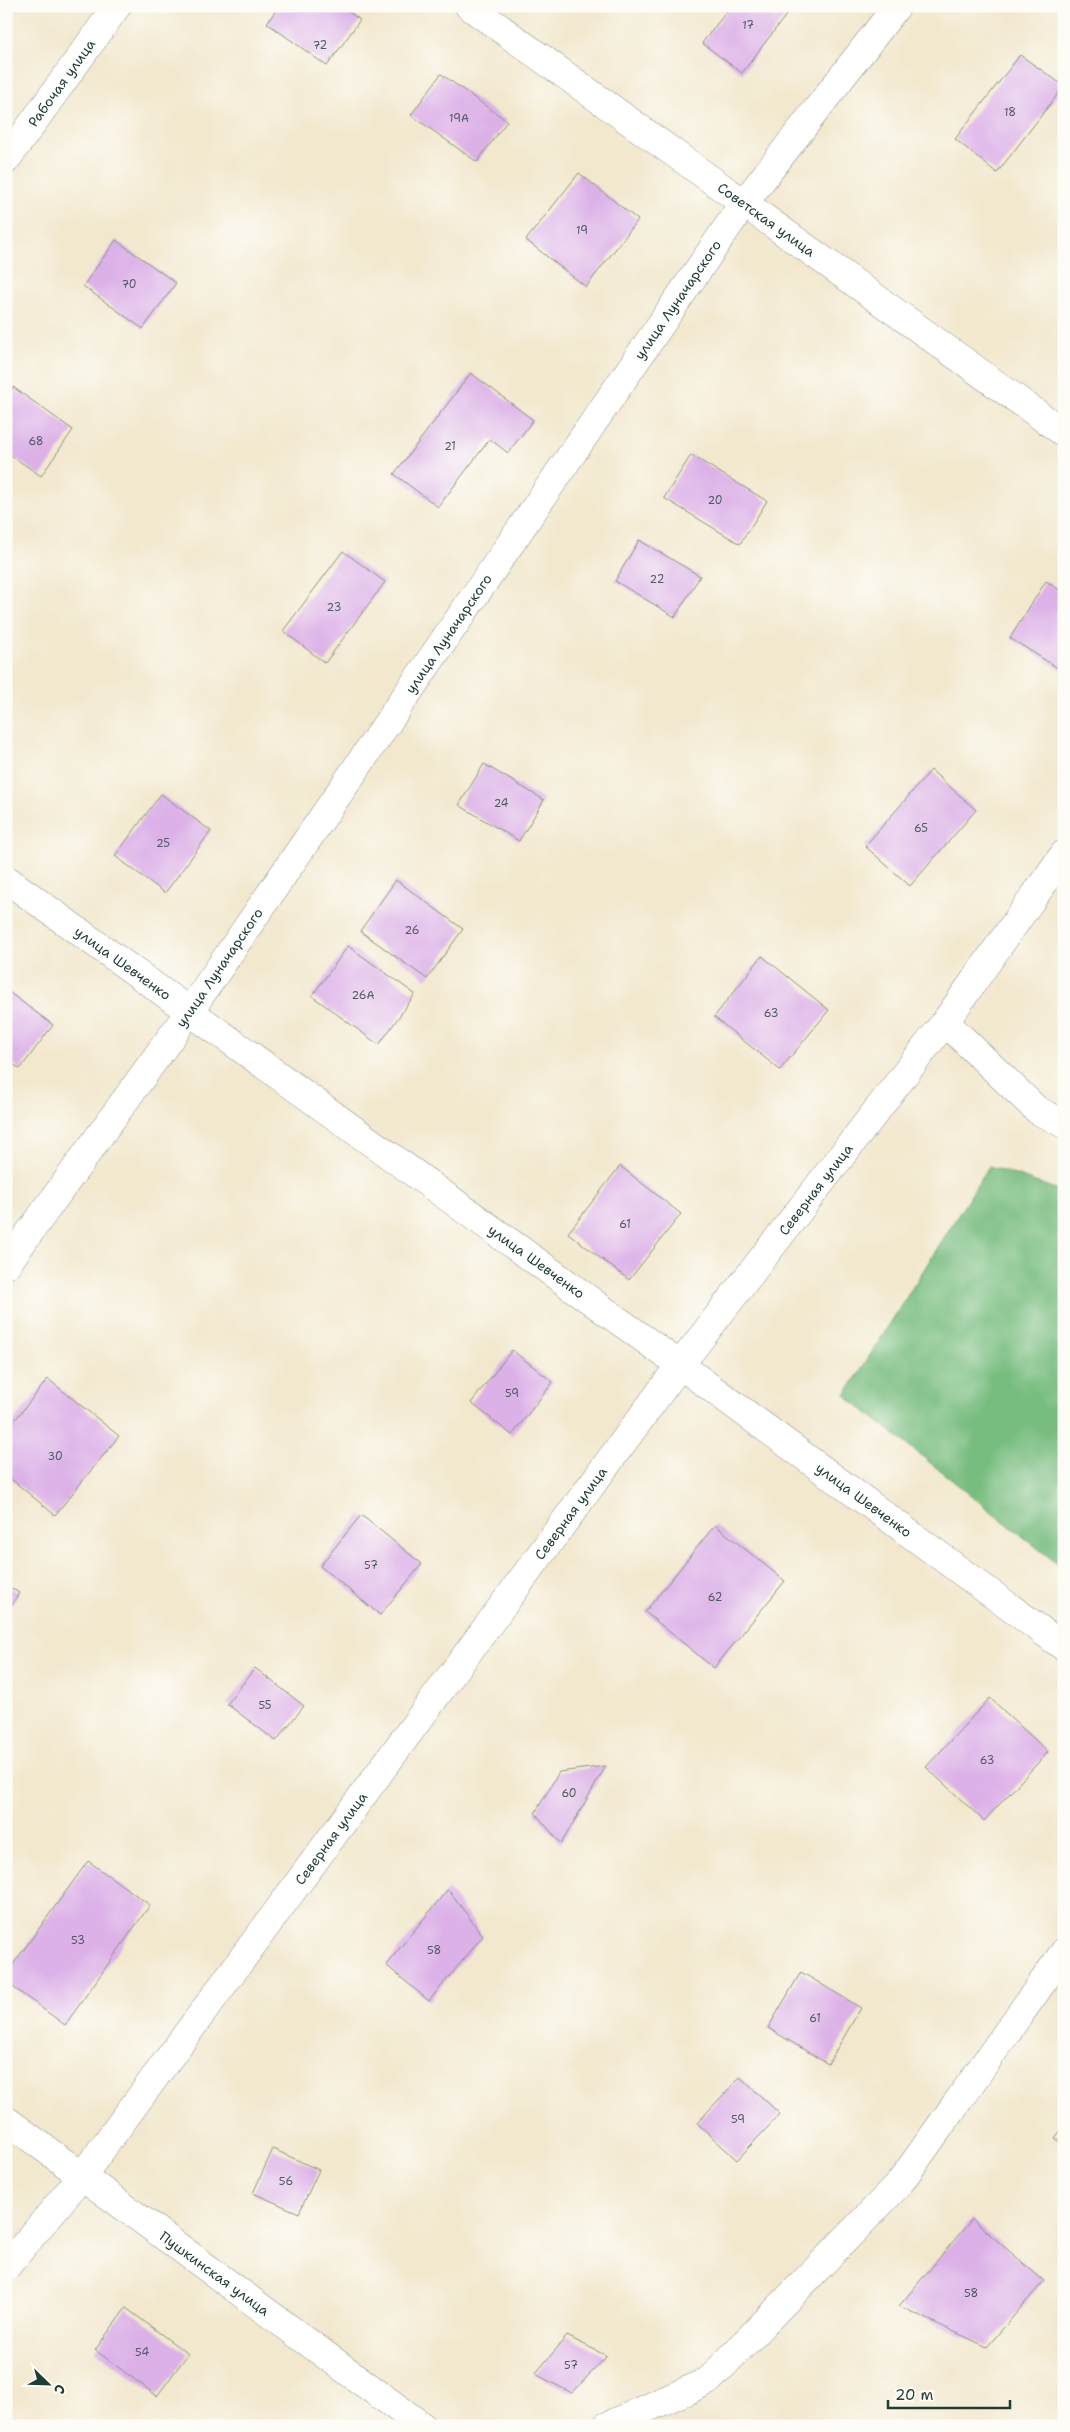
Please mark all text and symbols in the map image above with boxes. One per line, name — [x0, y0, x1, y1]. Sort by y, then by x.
house number: 17 — [742, 18, 754, 33]
street label: Рабочая улица — [24, 35, 99, 130]
house number: 72 — [313, 38, 327, 53]
house number: 18 — [1004, 105, 1016, 120]
house number: 19А — [449, 111, 469, 126]
street label: Советская улица — [714, 178, 819, 261]
house number: 19 — [576, 223, 588, 238]
street label: улица Луначарского — [630, 236, 725, 363]
house number: 70 — [121, 277, 137, 292]
house number: 68 — [29, 434, 43, 449]
house number: 21 — [444, 439, 456, 454]
house number: 20 — [707, 493, 723, 508]
street label: улица Луначарского — [401, 570, 496, 697]
house number: 22 — [650, 572, 664, 587]
house number: 23 — [327, 600, 341, 615]
house number: 24 — [494, 796, 509, 811]
house number: 65 — [914, 821, 928, 836]
house number: 25 — [156, 836, 170, 851]
street label: улица Луначарского — [172, 904, 267, 1031]
street label: улица Шевченко — [71, 922, 175, 1004]
house number: 26 — [405, 923, 419, 938]
house number: 26А — [352, 988, 374, 1003]
house number: 63 — [764, 1006, 778, 1021]
street label: Северная улица — [775, 1140, 857, 1239]
house number: 61 — [619, 1217, 631, 1232]
street label: улица Шевченко — [485, 1221, 588, 1302]
house number: 59 — [505, 1386, 519, 1401]
house number: 30 — [47, 1449, 63, 1464]
street label: улица Шевченко — [812, 1459, 915, 1541]
street label: Северная улица — [531, 1463, 611, 1563]
house number: 57 — [364, 1558, 378, 1573]
house number: 62 — [708, 1590, 722, 1605]
house number: 55 — [258, 1698, 272, 1713]
house number: 63 — [980, 1753, 994, 1768]
house number: 60 — [561, 1786, 577, 1801]
street label: Северная улица — [291, 1788, 371, 1888]
house number: 53 — [71, 1933, 85, 1948]
house number: 58 — [427, 1943, 441, 1958]
house number: 61 — [809, 2011, 821, 2026]
house number: 59 — [731, 2112, 745, 2127]
house number: 56 — [279, 2174, 293, 2189]
street label: Пушкинская улица — [156, 2227, 273, 2320]
house number: 58 — [964, 2286, 978, 2301]
house number: 54 — [135, 2345, 149, 2360]
house number: 57 — [564, 2358, 578, 2373]
north arrow — [22, 2360, 72, 2410]
scale bar — [888, 2377, 1010, 2409]
text: С — [50, 2382, 70, 2397]
text: 20 m — [895, 2385, 934, 2405]

